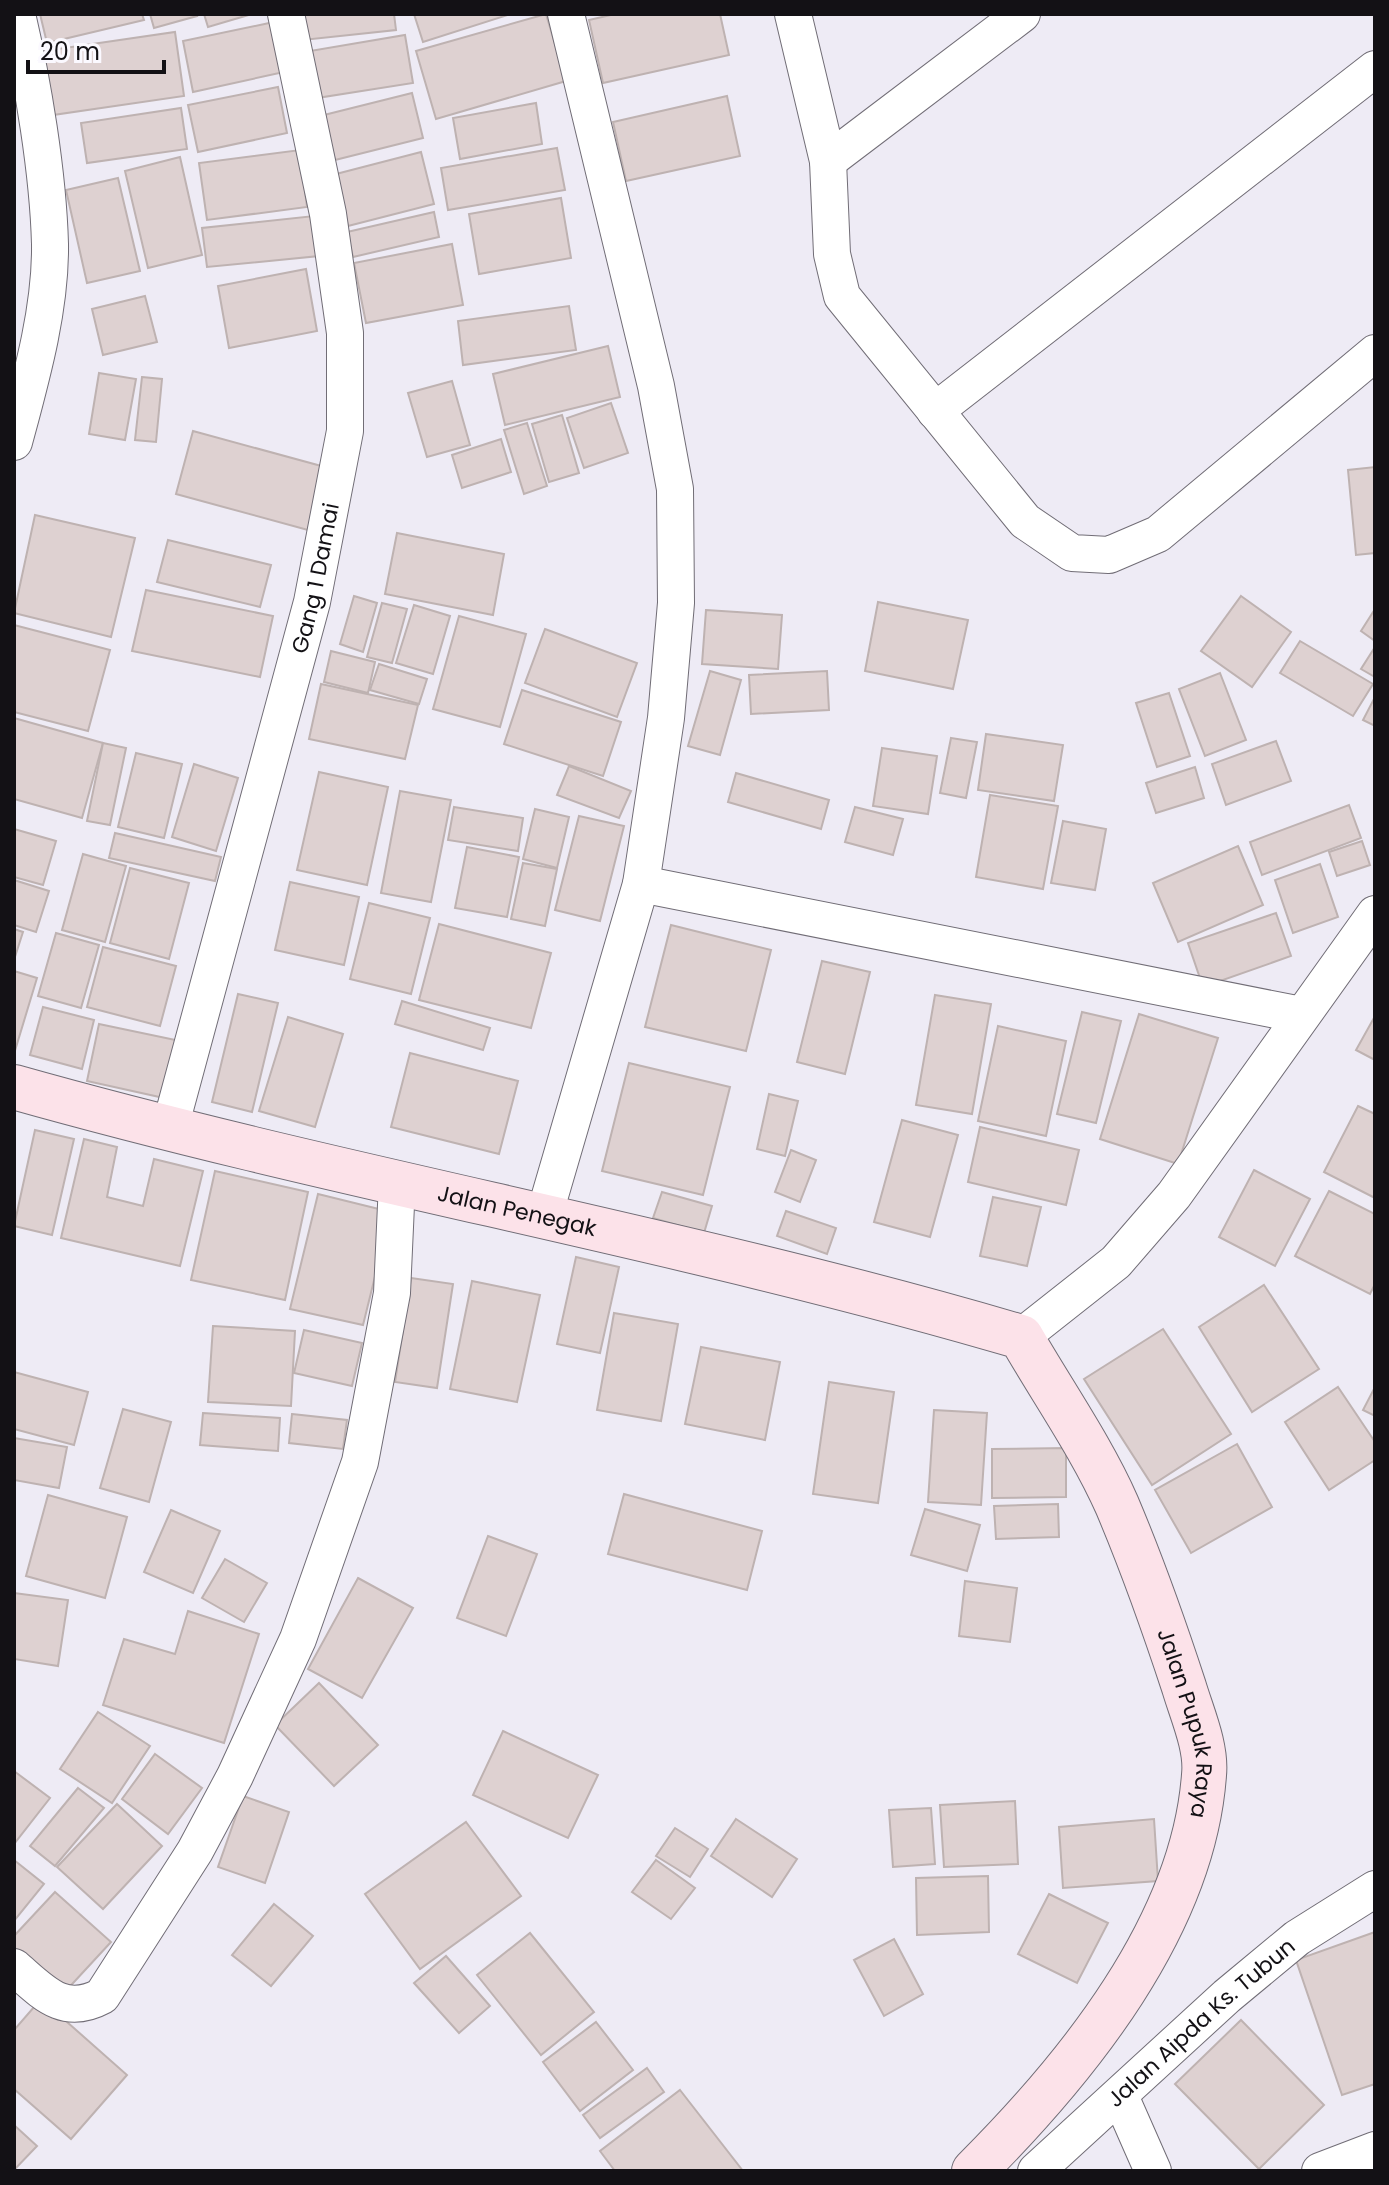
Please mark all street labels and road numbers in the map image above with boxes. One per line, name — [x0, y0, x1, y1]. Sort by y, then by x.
street label: Gang 1 Damai — [283, 500, 346, 657]
street label: Jalan Penegak — [435, 1177, 600, 1244]
street label: Jalan Pupuk Raya — [1150, 1624, 1220, 1821]
street label: Jalan Aipda Ks. Tubun — [1100, 1931, 1301, 2114]

